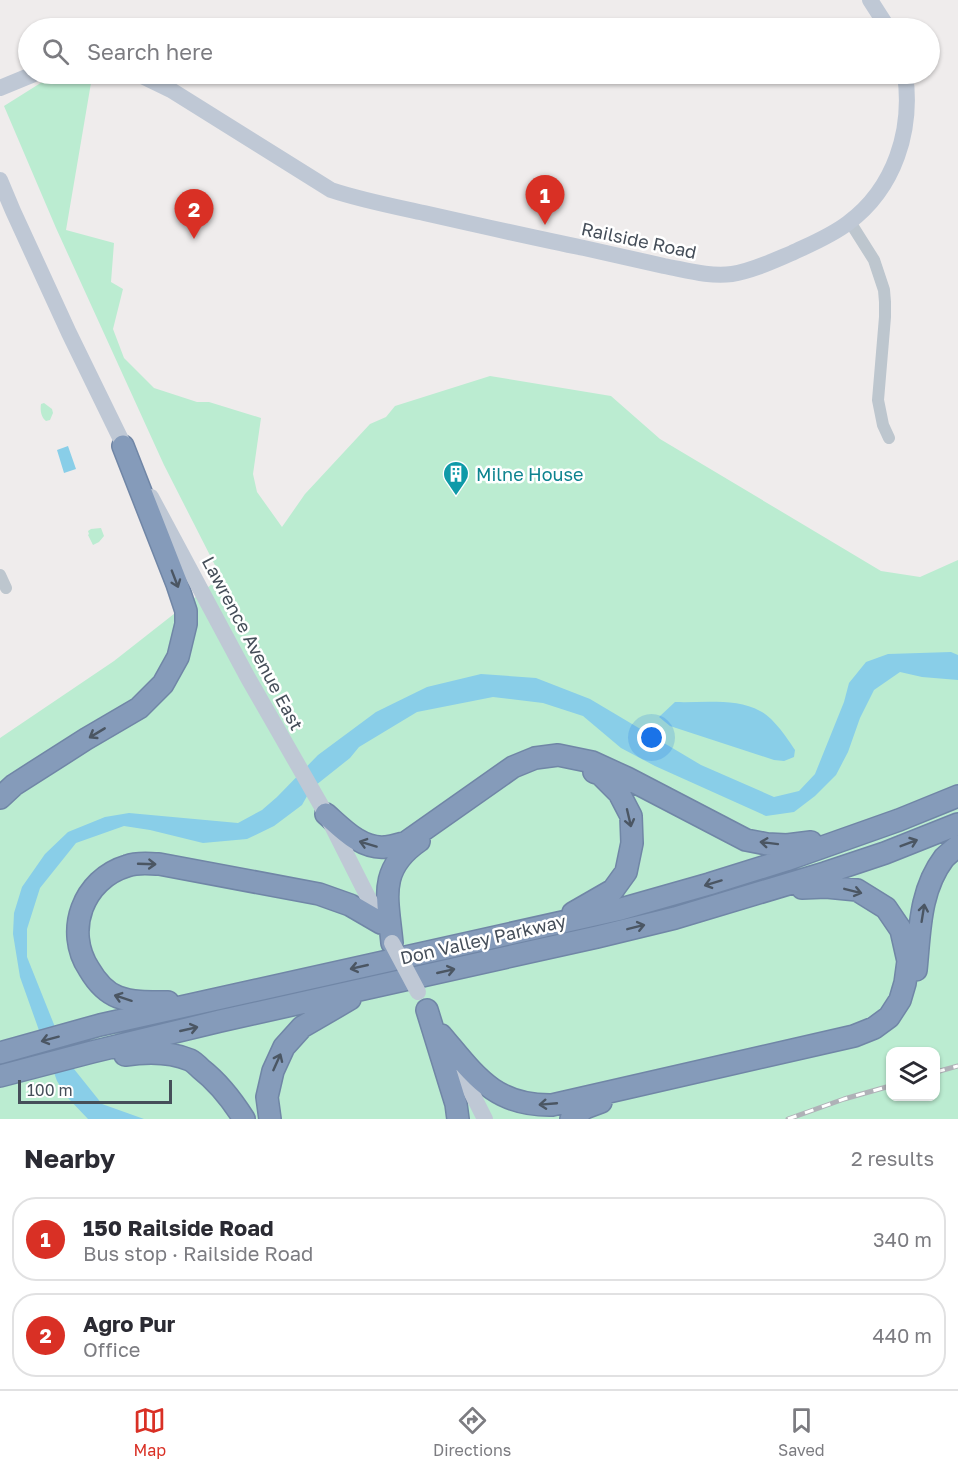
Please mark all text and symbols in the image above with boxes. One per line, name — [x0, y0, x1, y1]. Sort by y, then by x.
search box — [18, 18, 940, 84]
icon: search — [39, 35, 72, 68]
text: Search here — [87, 38, 213, 65]
pin: 1 — [526, 176, 564, 225]
pin: 2 — [174, 190, 214, 239]
street label: Railside Road — [579, 217, 699, 263]
building icon: Milne House — [441, 459, 471, 497]
place label: Milne House — [476, 463, 583, 485]
street label: Lawrence Avenue East — [198, 552, 308, 734]
one-way arrow — [170, 569, 181, 587]
your location — [637, 723, 666, 752]
one-way arrow — [89, 727, 106, 739]
one-way arrow — [624, 808, 636, 827]
one-way arrow — [359, 837, 378, 848]
one-way arrow — [759, 837, 779, 848]
one-way arrow — [899, 837, 918, 848]
one-way arrow — [137, 858, 157, 870]
one-way arrow — [704, 878, 723, 889]
one-way arrow — [843, 886, 862, 897]
one-way arrow — [917, 903, 928, 923]
street label: Don Valley Parkway — [398, 909, 568, 969]
one-way arrow — [626, 921, 645, 933]
one-way arrow — [350, 961, 369, 973]
one-way arrow — [436, 965, 455, 976]
one-way arrow — [114, 991, 133, 1002]
one-way arrow — [180, 1022, 199, 1034]
one-way arrow — [41, 1034, 60, 1045]
map controls — [886, 1047, 940, 1101]
button: layers — [886, 1047, 940, 1101]
one-way arrow — [272, 1054, 283, 1072]
scale bar — [18, 1077, 172, 1104]
text: 100 m — [27, 1080, 73, 1100]
one-way arrow — [539, 1099, 559, 1110]
text: Nearby — [24, 1143, 115, 1174]
text: 2 results — [851, 1146, 934, 1170]
text: 150 Railside Road — [83, 1214, 273, 1241]
text: 1 — [40, 1227, 51, 1251]
text: 340 m — [873, 1227, 932, 1251]
text: Bus stop · Railside Road — [83, 1241, 313, 1265]
text: Agro Pur — [83, 1310, 175, 1337]
text: 2 — [39, 1323, 52, 1347]
text: 440 m — [873, 1323, 932, 1347]
text: Office — [83, 1337, 140, 1361]
tab: Map — [133, 1404, 166, 1460]
tab: Directions — [433, 1404, 511, 1460]
tab: Saved — [778, 1404, 825, 1460]

